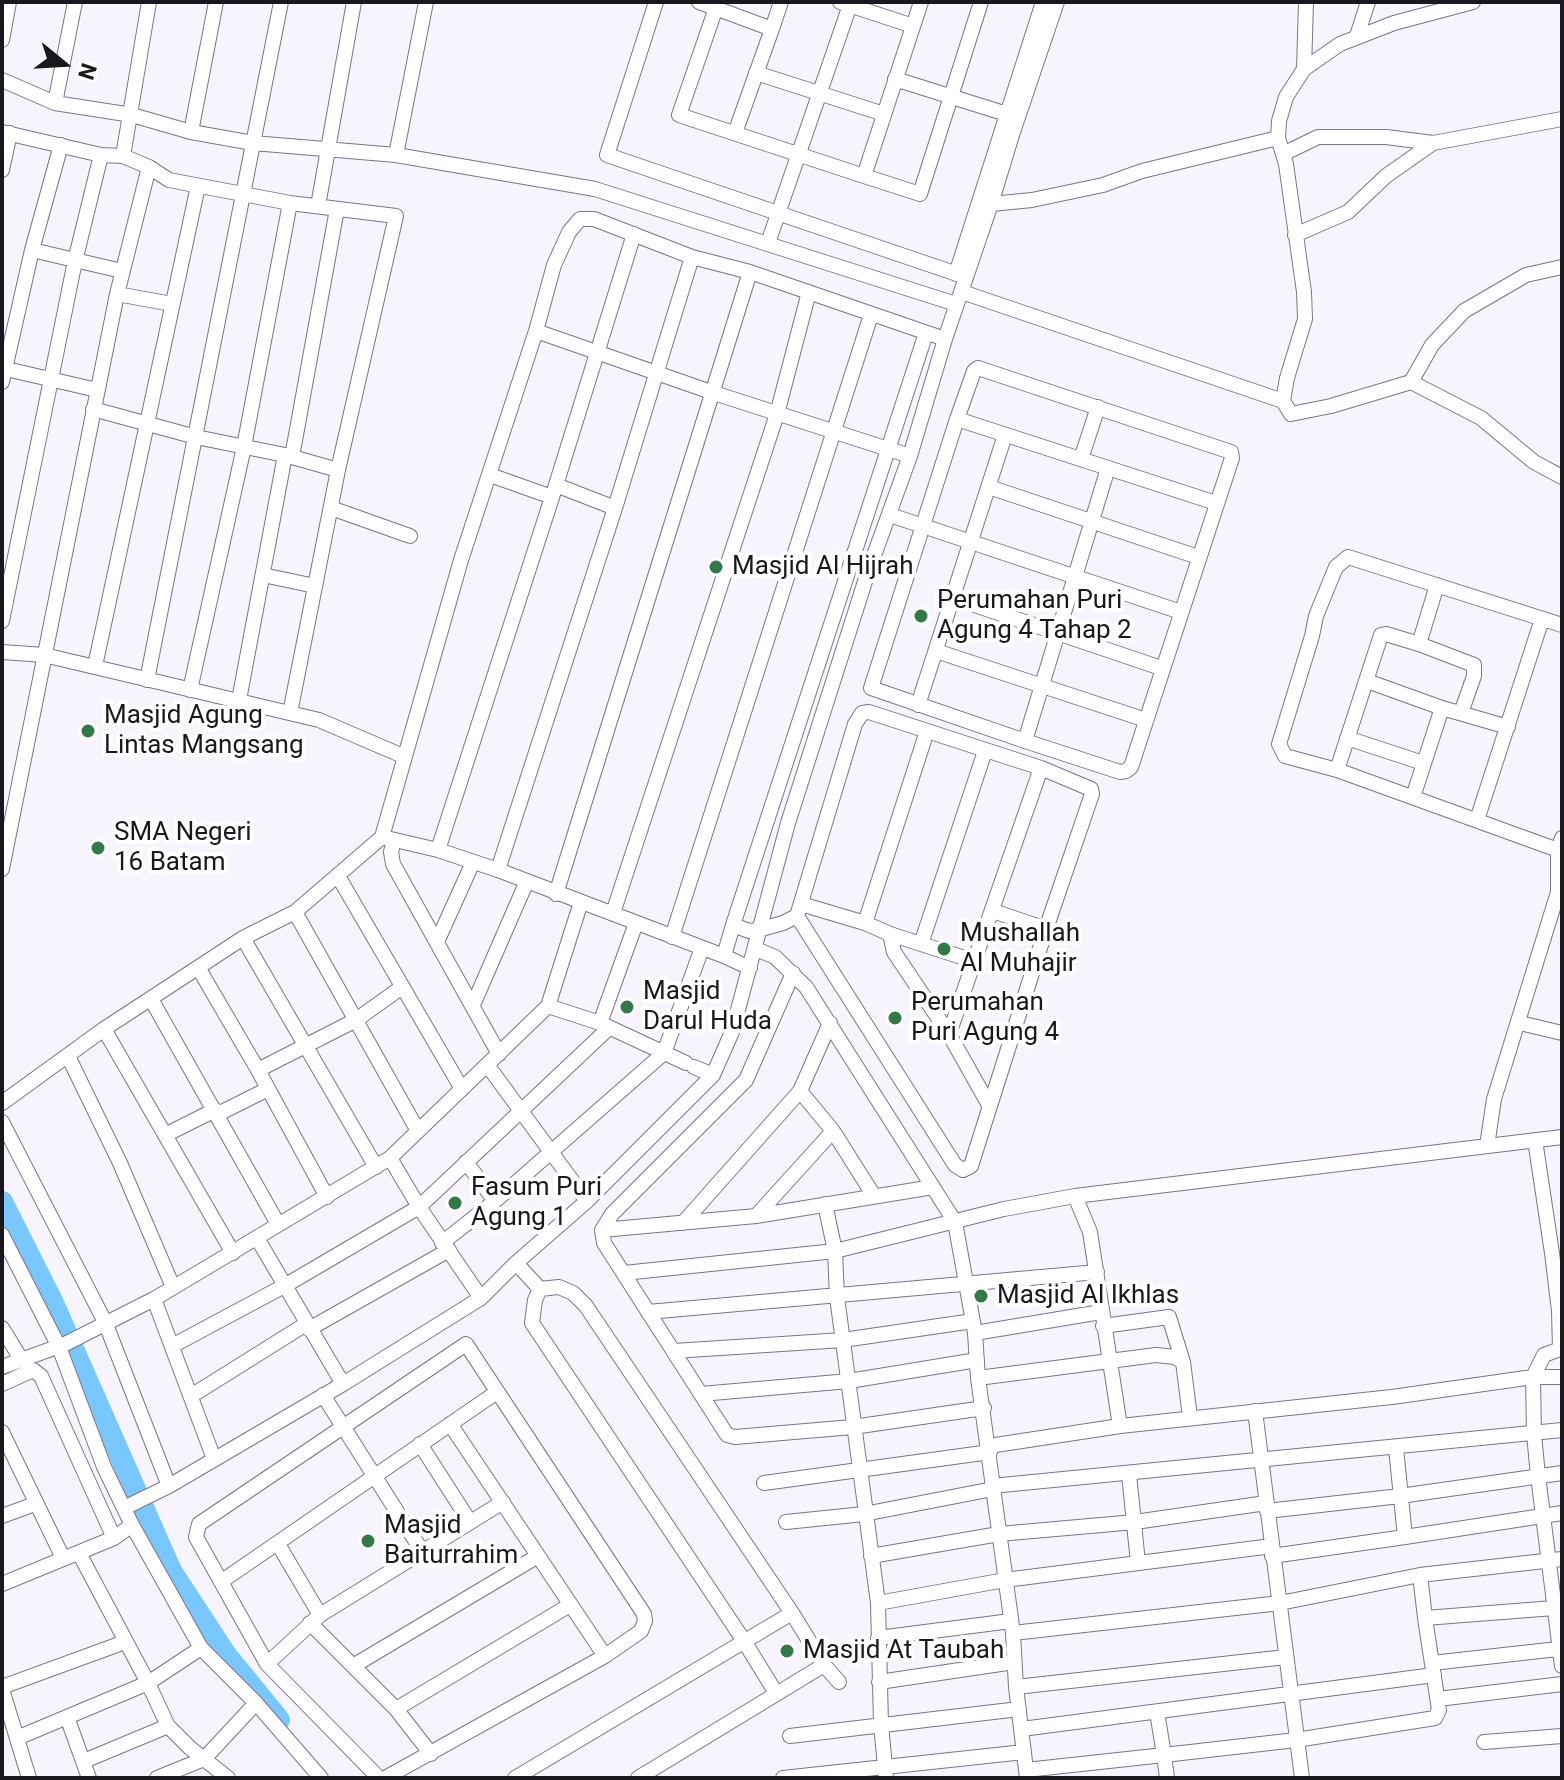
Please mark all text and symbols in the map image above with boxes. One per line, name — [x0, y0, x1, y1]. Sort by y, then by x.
north arrow — [24, 24, 104, 104]
text: N — [73, 60, 102, 83]
place label: Masjid Al Hijrah — [732, 551, 914, 583]
marker: Masjid Al Hijrah — [707, 558, 725, 576]
place label: Perumahan Puri Agung 4 Tahap 2 — [937, 585, 1132, 646]
marker: Perumahan Puri Agung 4 Tahap 2 — [912, 607, 930, 625]
place label: Masjid Agung Lintas Mangsang — [104, 700, 304, 762]
marker: Masjid Agung Lintas Mangsang — [79, 722, 97, 740]
place label: SMA Negeri 16 Batam — [114, 817, 252, 878]
marker: SMA Negeri 16 Batam — [89, 839, 107, 857]
place label: Mushallah Al Muhajir — [960, 918, 1080, 980]
marker: Mushallah Al Muhajir — [935, 940, 953, 958]
place label: Masjid Darul Huda — [643, 976, 772, 1038]
place label: Perumahan Puri Agung 4 — [911, 987, 1059, 1048]
marker: Masjid Darul Huda — [618, 998, 636, 1016]
marker: Perumahan Puri Agung 4 — [886, 1009, 904, 1027]
place label: Fasum Puri Agung 1 — [471, 1172, 602, 1234]
marker: Fasum Puri Agung 1 — [446, 1194, 464, 1212]
place label: Masjid Al Ikhlas — [997, 1280, 1179, 1312]
marker: Masjid Al Ikhlas — [972, 1287, 990, 1305]
place label: Masjid Baiturrahim — [384, 1510, 518, 1572]
marker: Masjid Baiturrahim — [359, 1532, 377, 1550]
place label: Masjid At Taubah — [803, 1635, 1004, 1667]
marker: Masjid At Taubah — [778, 1642, 796, 1660]

